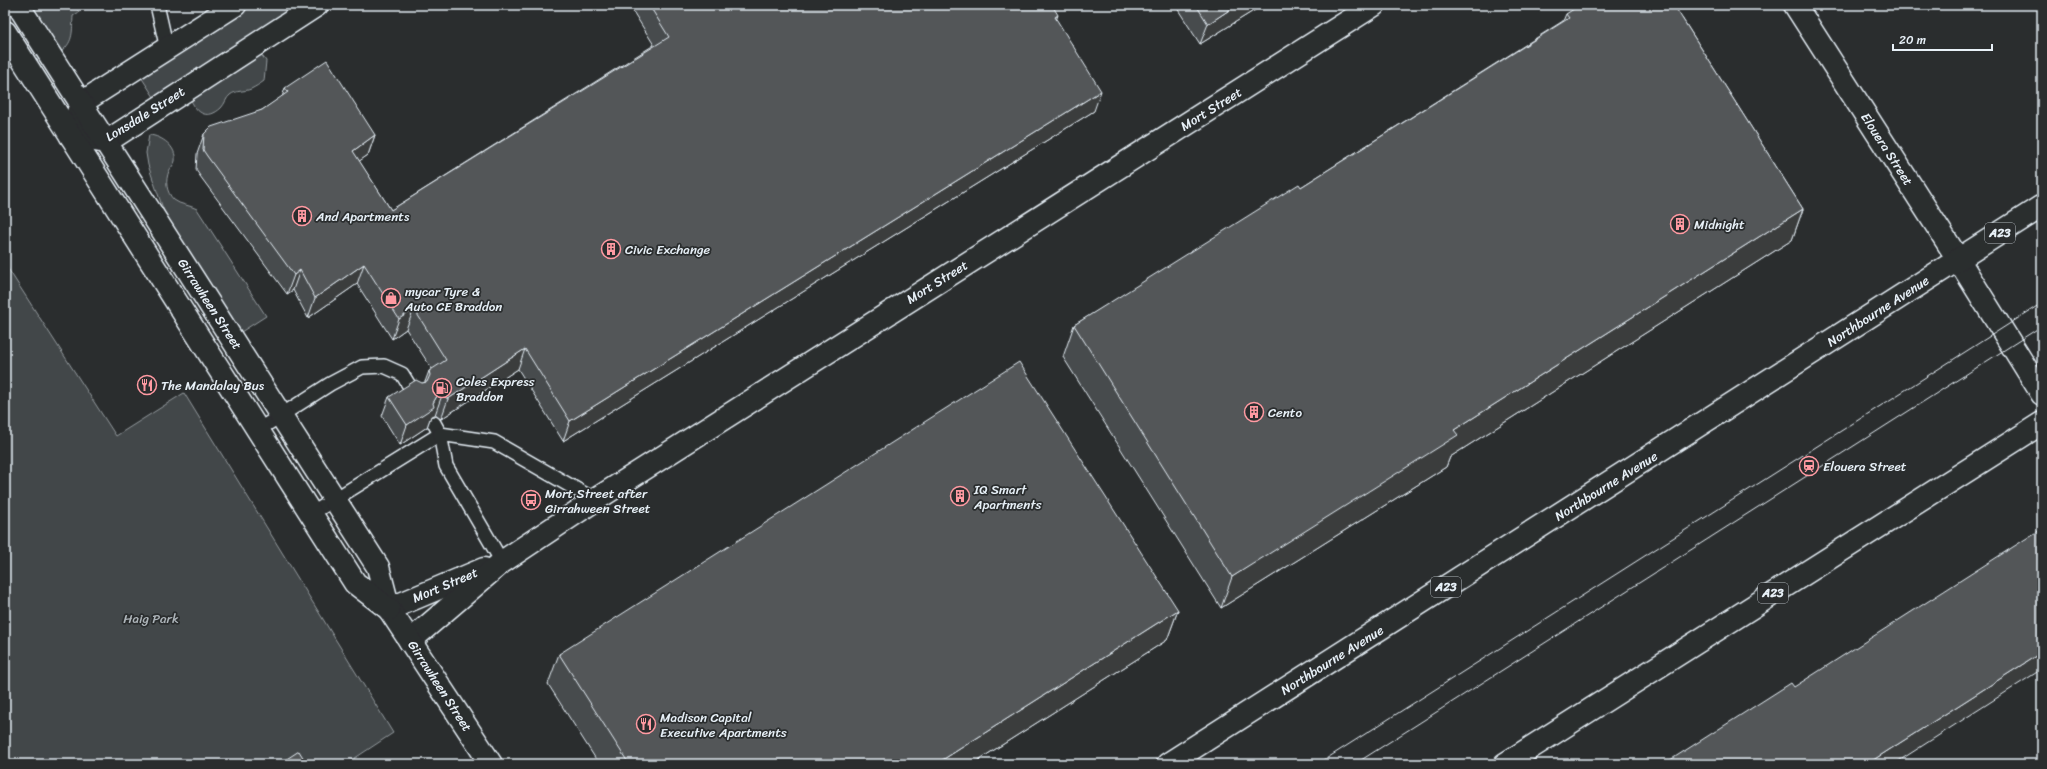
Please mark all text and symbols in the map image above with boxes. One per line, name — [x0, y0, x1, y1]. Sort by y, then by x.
scale bar — [1893, 26, 1992, 52]
text: 20 m — [1899, 29, 1926, 51]
street label: Lonsdale Street — [101, 80, 190, 148]
street label: Mort Street — [1175, 81, 1247, 137]
street label: Elouera Street — [1855, 108, 1920, 190]
building icon: And Apartments — [291, 205, 313, 227]
place label: And Apartments — [315, 205, 410, 228]
building icon: Midnight — [1669, 213, 1691, 235]
place label: Midnight — [1694, 213, 1745, 236]
road number: A23 — [1985, 223, 2015, 243]
building icon: Civic Exchange — [600, 238, 622, 260]
place label: Civic Exchange — [625, 238, 711, 261]
street label: Girrawheen Street — [172, 254, 249, 355]
street label: Mort Street — [901, 254, 973, 310]
street label: Northbourne Avenue — [1822, 269, 1934, 353]
place label: mycar Tyre & Auto CE Braddon — [404, 280, 502, 318]
shop icon: mycar Tyre & Auto CE Braddon — [380, 287, 402, 309]
place label: Coles Express Braddon — [456, 370, 536, 408]
restaurant icon: The Mandalay Bus — [136, 374, 158, 396]
place label: The Mandalay Bus — [161, 374, 265, 397]
fuel station icon: Coles Express Braddon — [431, 377, 453, 399]
building icon: Cento — [1243, 401, 1265, 423]
place label: Cento — [1268, 401, 1302, 424]
street label: Northbourne Avenue — [1550, 445, 1663, 527]
station icon: Elouera Street — [1798, 455, 1820, 477]
place label: Elouera Street — [1823, 455, 1907, 478]
place label: IQ Smart Apartments — [973, 478, 1042, 516]
place label: Mort Street after Girrahween Street — [545, 482, 651, 520]
building icon: IQ Smart Apartments — [949, 485, 971, 507]
bus stop icon: Mort Street after Girrahween Street — [520, 489, 542, 511]
street label: Mort Street — [409, 561, 482, 609]
road number: A23 — [1431, 577, 1461, 597]
road number: A23 — [1758, 583, 1788, 603]
park label: Haig Park — [123, 607, 179, 630]
street label: Northbourne Avenue — [1276, 619, 1389, 701]
street label: Girrawheen Street — [402, 636, 479, 737]
place label: Madison Capital Executive Apartments — [660, 706, 787, 744]
restaurant icon: Madison Capital Executive Apartments — [635, 713, 657, 735]

